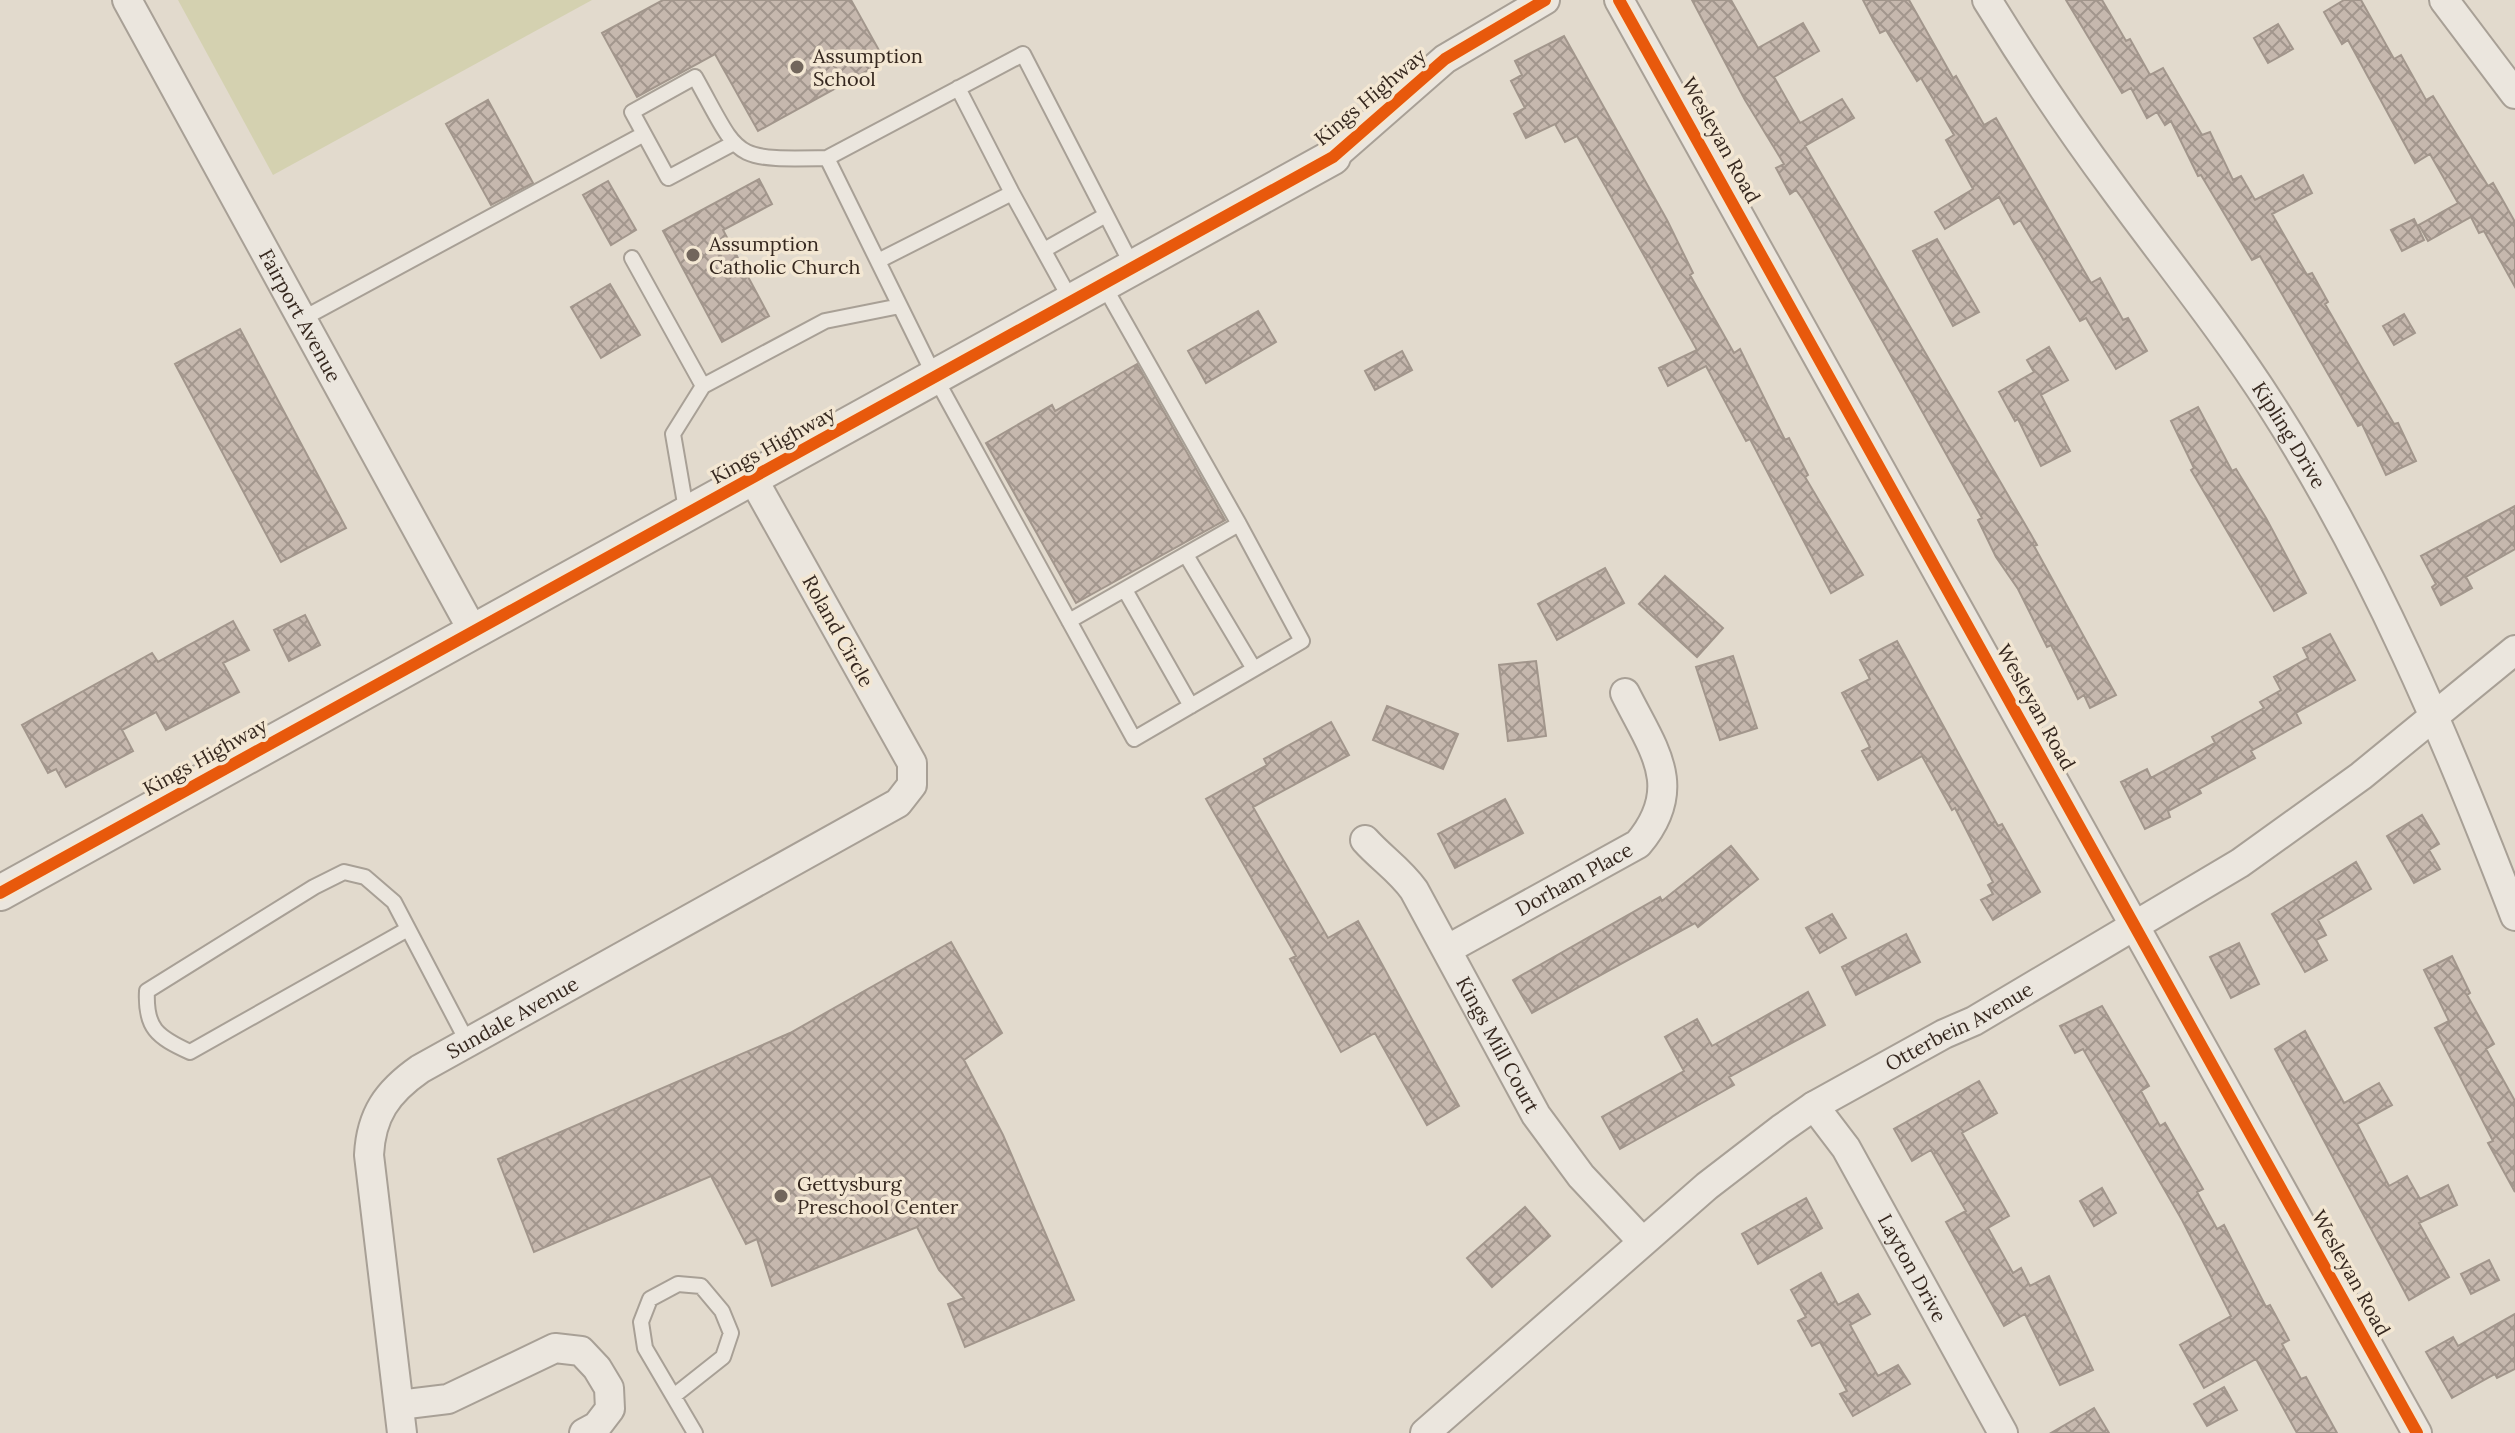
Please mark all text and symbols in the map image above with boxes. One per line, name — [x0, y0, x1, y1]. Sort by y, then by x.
street label: Kings Highway — [1309, 42, 1431, 151]
place label: Assumption School — [812, 43, 923, 91]
marker: Assumption School — [788, 58, 806, 76]
street label: Wesleyan Road — [1677, 72, 1766, 207]
place label: Assumption Catholic Church — [708, 231, 861, 279]
street label: Fairport Avenue — [254, 244, 347, 387]
marker: Assumption Catholic Church — [684, 246, 702, 264]
street label: Kipling Drive — [2247, 377, 2332, 493]
street label: Kings Highway — [706, 400, 840, 489]
street label: Roland Circle — [797, 570, 880, 691]
street label: Wesleyan Road — [1992, 639, 2081, 774]
street label: Kings Highway — [138, 712, 272, 801]
street label: Dorham Place — [1511, 836, 1637, 921]
street label: Sundale Avenue — [442, 970, 583, 1064]
street label: Kings Mill Court — [1451, 972, 1545, 1117]
street label: Otterbein Avenue — [1881, 976, 2037, 1076]
place label: Gettysburg Preschool Center — [797, 1171, 959, 1219]
marker: Gettysburg Preschool Center — [772, 1187, 790, 1205]
street label: Wesleyan Road — [2307, 1205, 2396, 1340]
street label: Layton Drive — [1873, 1209, 1953, 1327]

